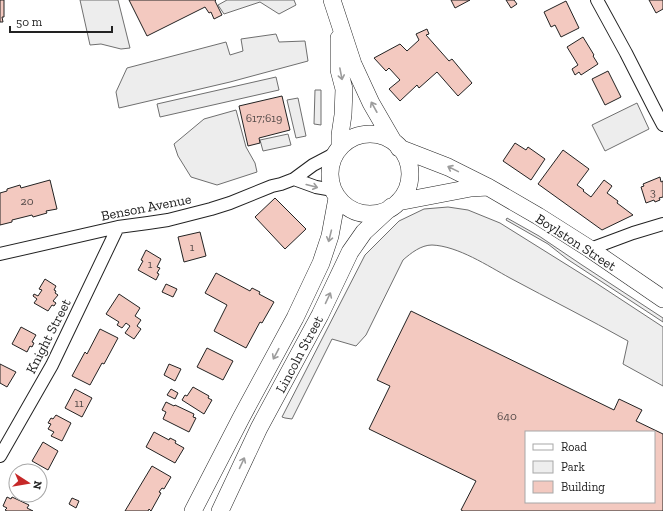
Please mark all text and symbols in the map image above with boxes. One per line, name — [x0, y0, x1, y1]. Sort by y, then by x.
scale bar — [10, 8, 112, 34]
text: 50 m — [16, 15, 43, 29]
one-way arrow — [337, 68, 345, 81]
one-way arrow — [369, 101, 377, 113]
house number: 617;619 — [246, 111, 282, 125]
one-way arrow — [447, 165, 459, 173]
one-way arrow — [306, 182, 319, 190]
house number: 3 — [650, 185, 656, 199]
street label: Benson Avenue — [100, 190, 193, 225]
house number: 20 — [20, 194, 34, 208]
street label: Boylston Street — [532, 210, 620, 275]
one-way arrow — [325, 230, 333, 243]
house number: 1 — [190, 240, 195, 254]
house number: 1 — [148, 257, 153, 271]
one-way arrow — [325, 292, 332, 304]
street label: Knight Street — [22, 295, 75, 376]
street label: Lincoln Street — [272, 312, 327, 396]
one-way arrow — [271, 348, 279, 360]
house number: 11 — [74, 396, 84, 410]
house number: 640 — [497, 409, 517, 423]
legend — [525, 431, 655, 503]
text: Road — [561, 440, 587, 454]
one-way arrow — [239, 457, 246, 469]
text: Park — [561, 460, 586, 474]
north arrow — [8, 463, 48, 503]
text: N — [30, 480, 45, 491]
text: Building — [561, 480, 605, 494]

